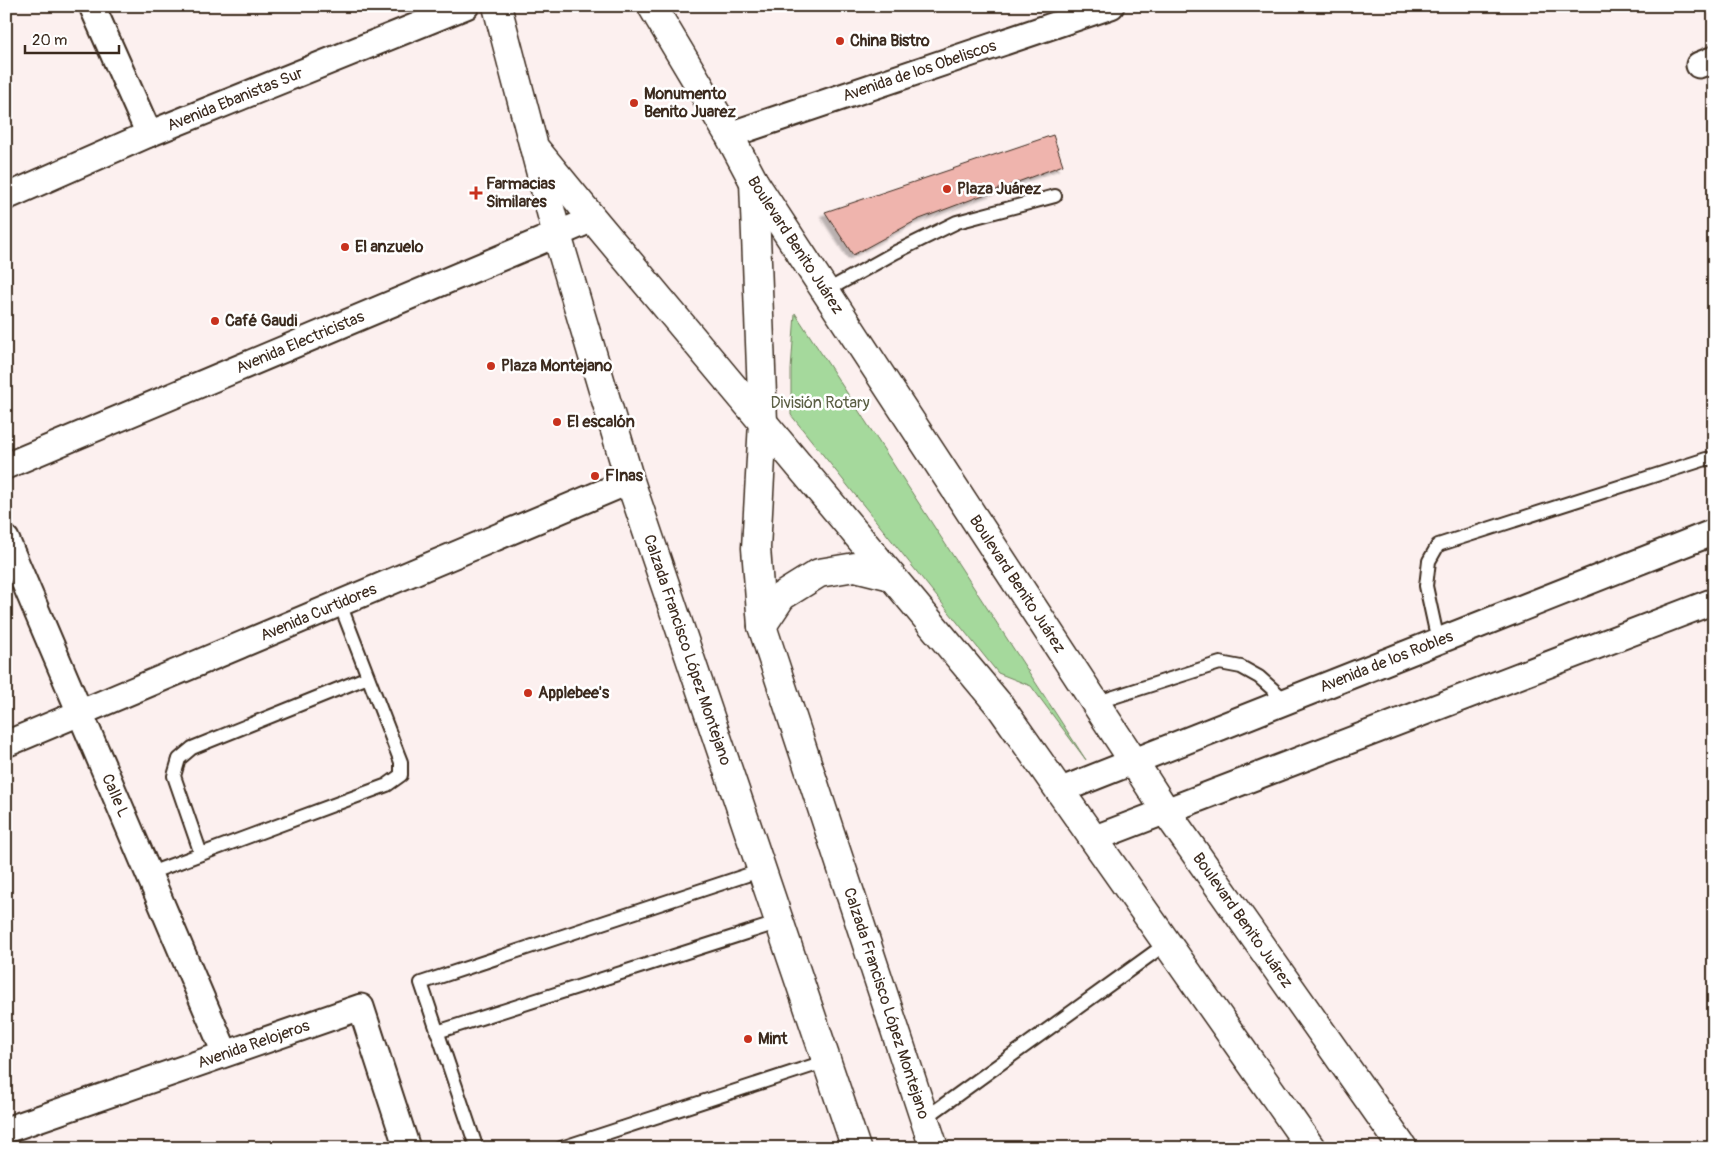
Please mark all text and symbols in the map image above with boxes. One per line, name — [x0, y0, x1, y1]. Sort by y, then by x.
scale bar — [25, 22, 119, 54]
text: 20 m — [32, 31, 67, 50]
place label: China Bistro — [850, 31, 930, 51]
marker: China Bistro — [834, 35, 846, 47]
street label: Avenida de los Obeliscos — [840, 35, 999, 106]
street label: Avenida Ebanistas Sur — [164, 63, 306, 136]
place label: Monumento Benito Juarez — [644, 84, 736, 122]
marker: Monumento Benito Juarez — [628, 97, 640, 109]
street label: Boulevard Benito Juárez — [743, 173, 848, 318]
place label: Farmacias Similares — [486, 174, 556, 212]
place label: Plaza Juárez — [957, 179, 1042, 199]
marker: Plaza Juárez — [941, 183, 953, 195]
marker: Farmacias Similares — [470, 187, 482, 199]
place label: El anzuelo — [355, 237, 424, 257]
marker: El anzuelo — [339, 241, 351, 253]
street label: Avenida Electricistas — [233, 306, 367, 378]
place label: Café Gaudi — [225, 311, 297, 331]
marker: Café Gaudi — [209, 315, 221, 327]
place label: Plaza Montejano — [501, 356, 613, 376]
marker: Plaza Montejano — [485, 360, 497, 372]
park label: División Rotary — [771, 393, 870, 413]
place label: El escalón — [567, 412, 635, 432]
marker: El escalón — [551, 416, 563, 428]
place label: FInas — [605, 466, 644, 486]
marker: FInas — [589, 470, 601, 482]
street label: Boulevard Benito Juárez — [965, 511, 1070, 657]
street label: Calzada Francisco López Montejano — [639, 532, 736, 768]
street label: Avenida Curtidores — [257, 579, 380, 646]
street label: Avenida de los Robles — [1317, 626, 1456, 697]
place label: Applebee's — [538, 683, 610, 703]
marker: Applebee's — [522, 687, 534, 699]
street label: Calle L — [97, 771, 133, 820]
street label: Boulevard Benito Juárez — [1188, 849, 1297, 992]
street label: Calzada Francisco López Montejano — [839, 885, 934, 1122]
street label: Avenida Relojeros — [195, 1016, 312, 1073]
place label: Mint — [758, 1029, 788, 1049]
marker: Mint — [742, 1033, 754, 1045]

